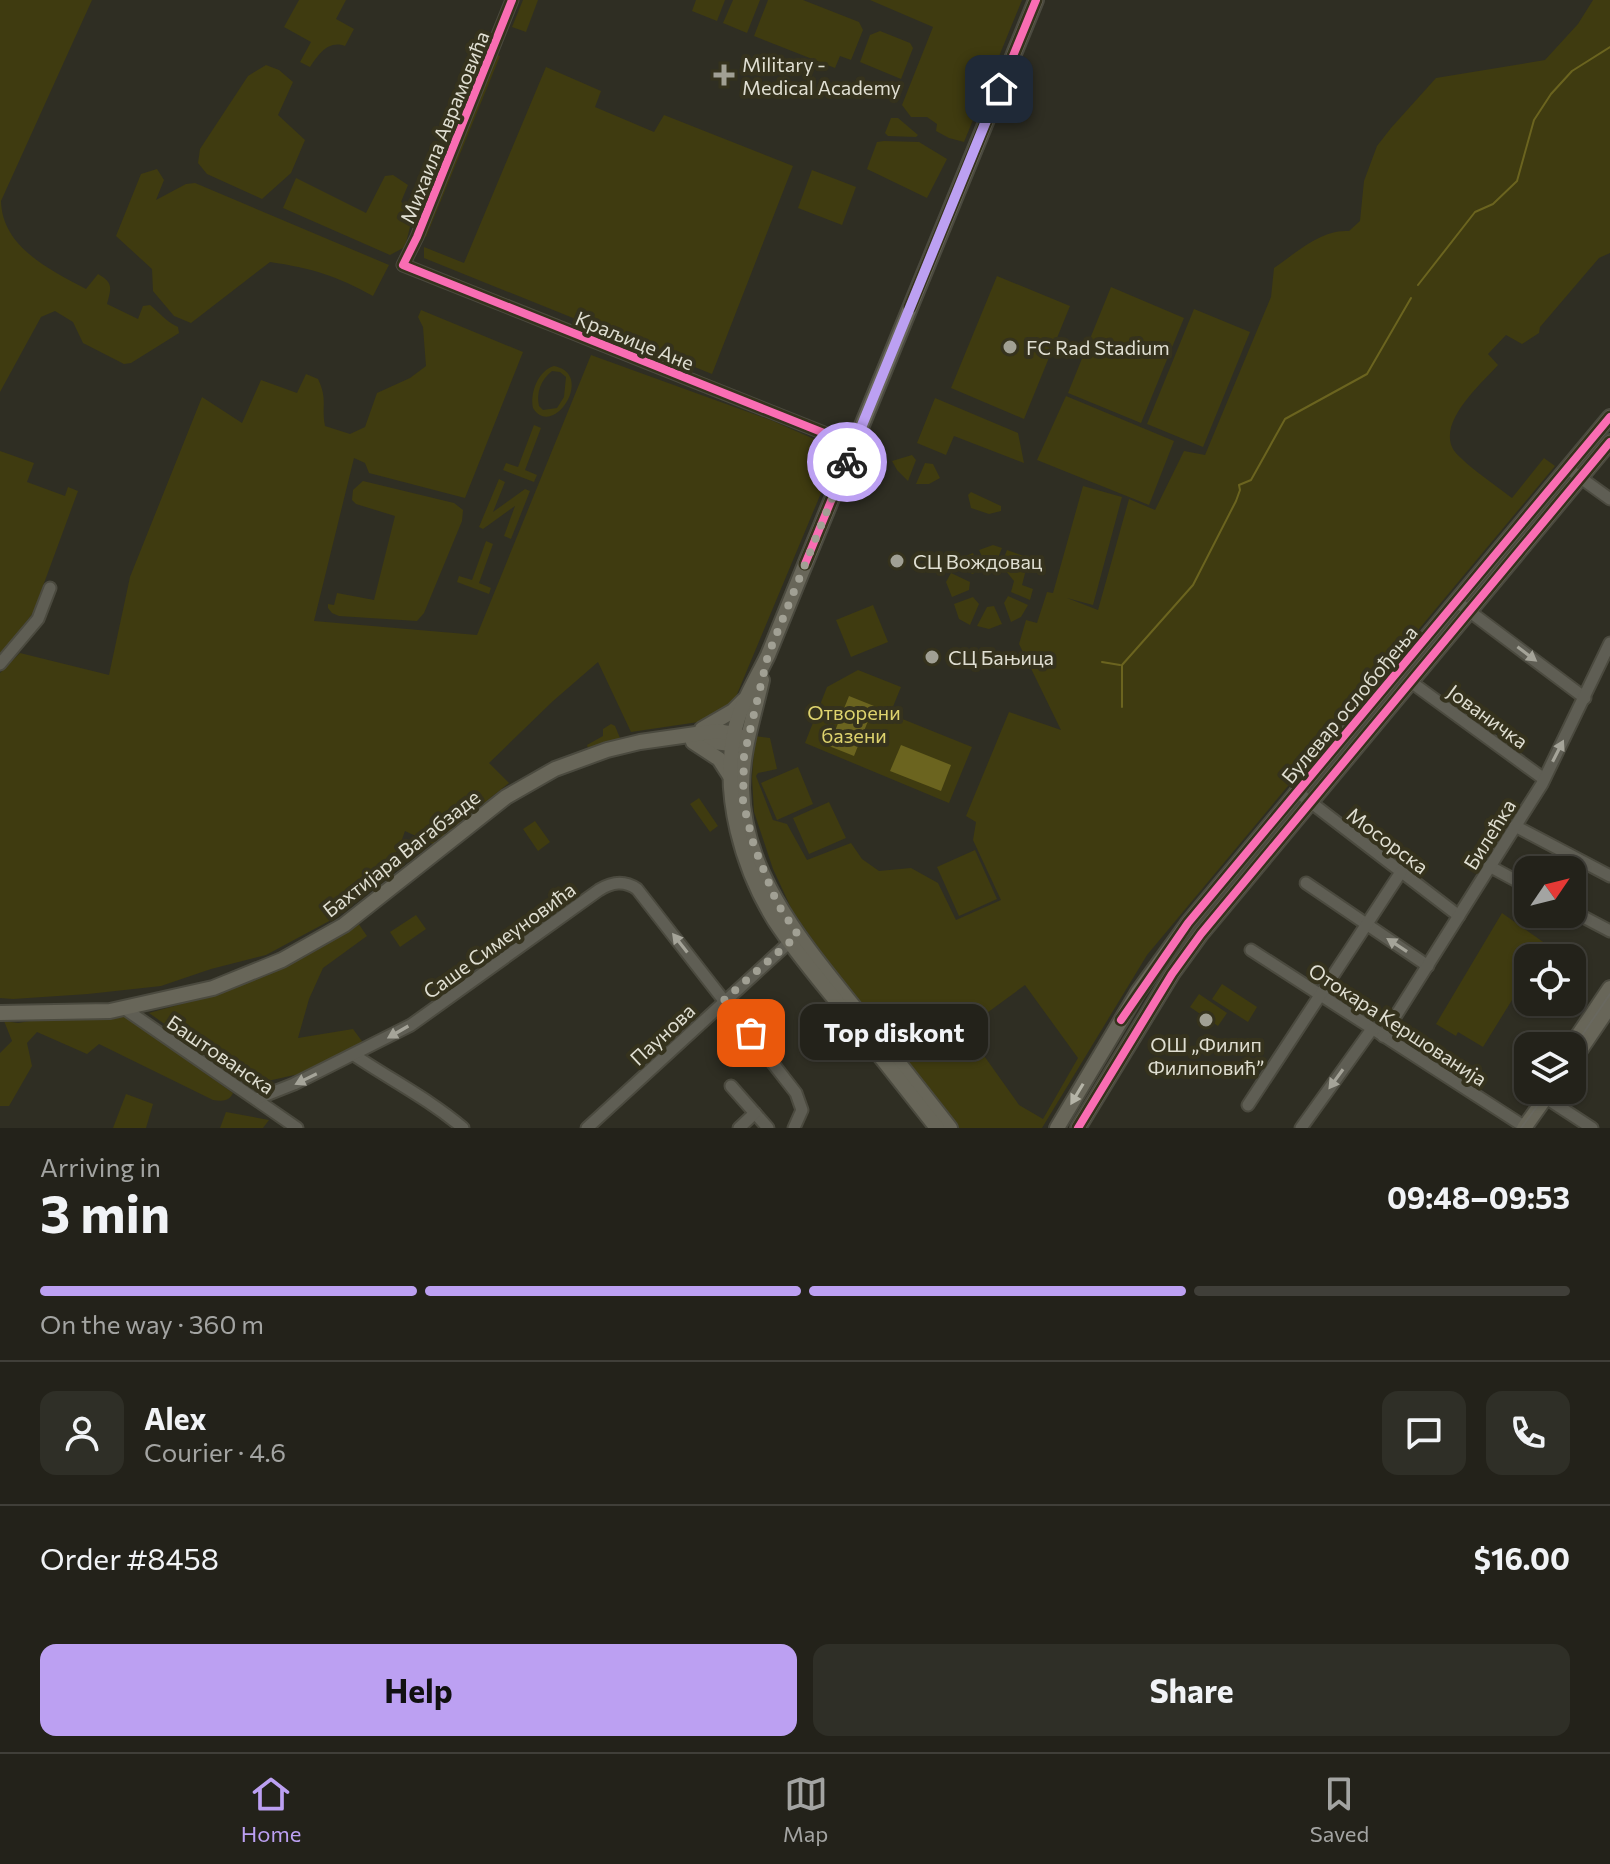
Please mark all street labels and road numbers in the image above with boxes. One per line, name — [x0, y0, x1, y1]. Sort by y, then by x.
street label: Михаила Аврамовића — [394, 27, 494, 227]
street label: Краљице Ане — [572, 305, 698, 375]
street label: Булевар ослобођења — [1276, 620, 1422, 788]
street label: Јованичка — [1443, 679, 1533, 753]
street label: Бахтијара Вагабзаде — [318, 784, 484, 922]
street label: Билећка — [1458, 794, 1520, 874]
street label: Мосорска — [1343, 802, 1433, 878]
street label: Саше Симеуновића — [418, 877, 580, 1003]
street label: Отокара Кершованија — [1305, 957, 1491, 1091]
street label: Паунова — [625, 998, 699, 1070]
street label: Баштованска — [163, 1009, 279, 1099]

